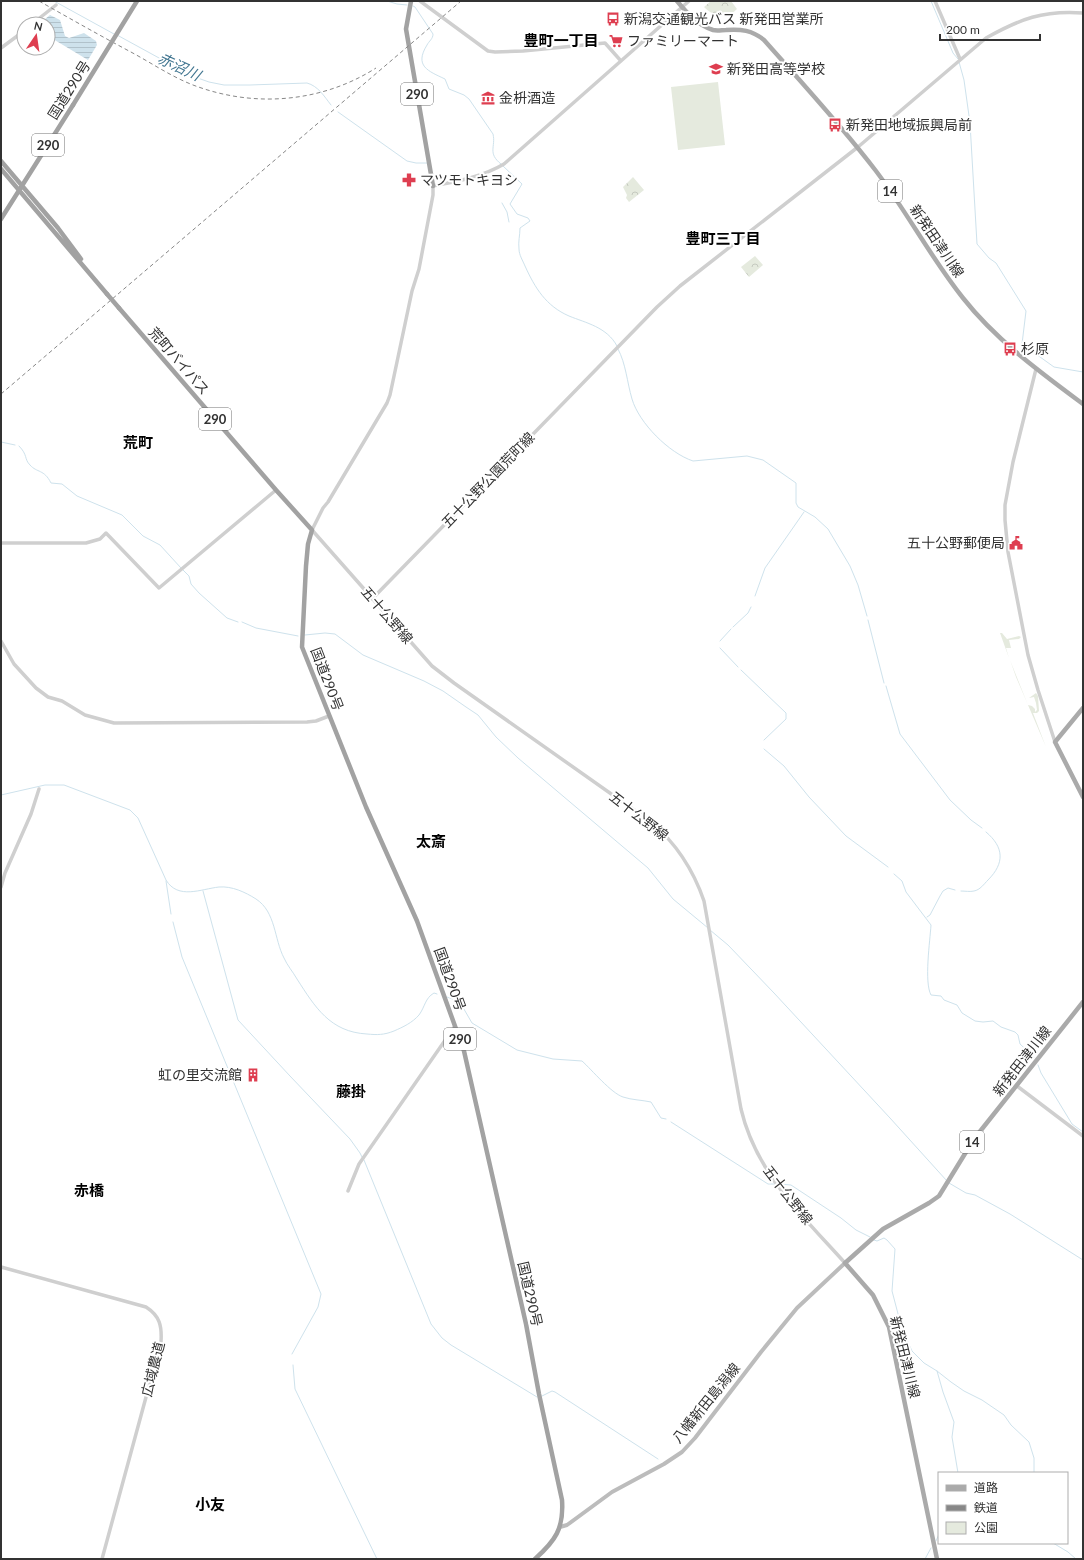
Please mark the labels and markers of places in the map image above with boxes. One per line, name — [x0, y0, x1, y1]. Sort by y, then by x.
place label: 新潟交通観光バス 新発田営業所 — [624, 10, 824, 27]
bus stop icon: 新潟交通観光バス 新発田営業所 — [605, 11, 621, 27]
place label: ファミリーマート — [627, 32, 739, 49]
supermarket icon: ファミリーマート — [608, 33, 624, 49]
place label: 新発田高等学校 — [727, 60, 825, 77]
school or university icon: 新発田高等学校 — [708, 61, 724, 77]
place label: 金枡酒造 — [499, 89, 555, 106]
museum icon: 金枡酒造 — [480, 90, 496, 106]
place label: 新発田地域振興局前 — [846, 116, 972, 133]
bus stop icon: 新発田地域振興局前 — [827, 117, 843, 133]
place label: マツモトキヨシ — [420, 171, 518, 188]
pharmacy icon: マツモトキヨシ — [401, 172, 417, 188]
place label: 杉原 — [1021, 340, 1049, 357]
bus stop icon: 杉原 — [1002, 341, 1018, 357]
place label: 五十公野郵便局 — [907, 534, 1005, 551]
public building icon: 五十公野郵便局 — [1008, 535, 1024, 551]
place label: 虹の里交流館 — [158, 1066, 242, 1083]
building icon: 虹の里交流館 — [245, 1067, 261, 1083]

